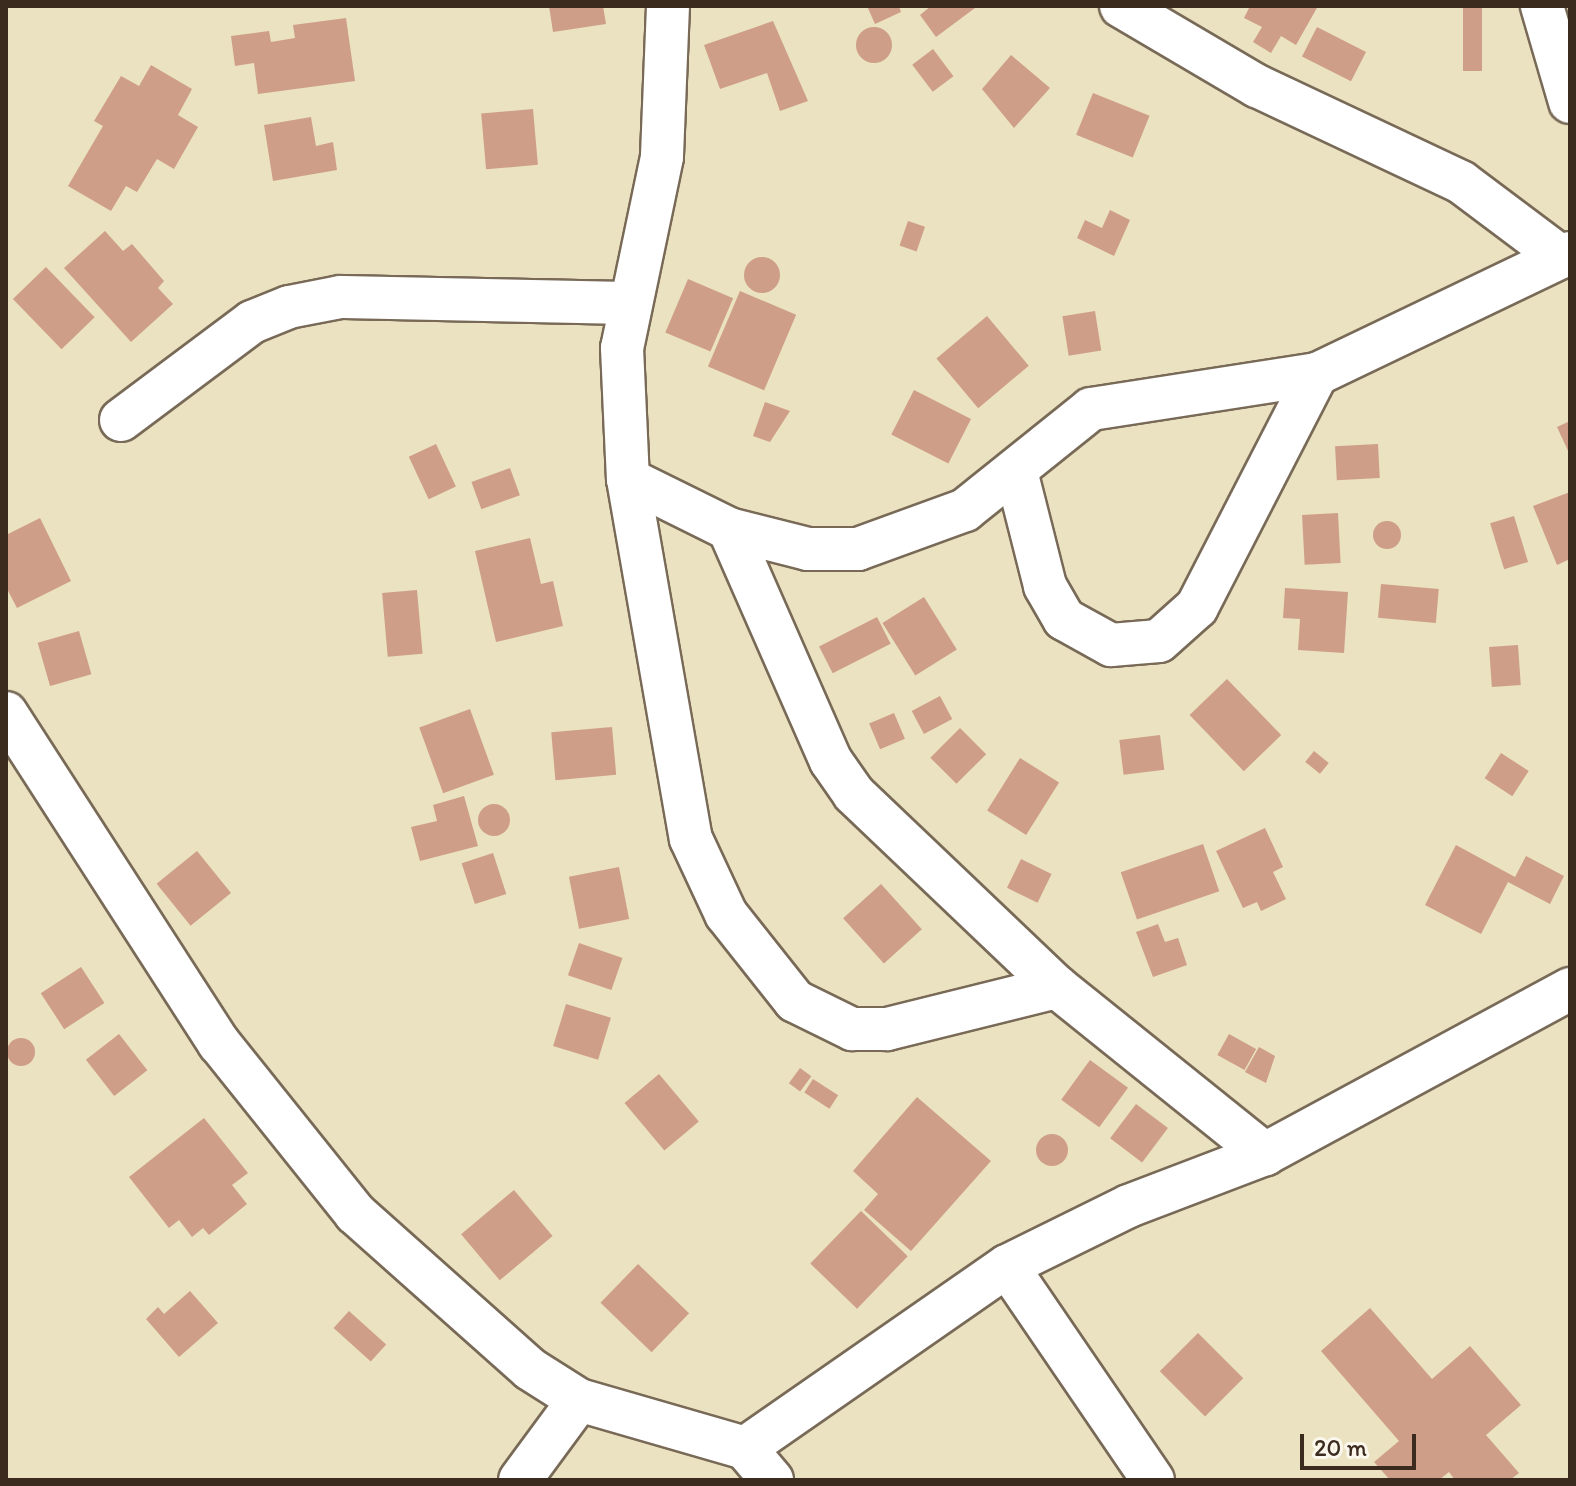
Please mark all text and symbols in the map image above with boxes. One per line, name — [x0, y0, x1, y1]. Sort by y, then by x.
scale bar — [1304, 1418, 1420, 1468]
text: 20 m — [1314, 1433, 1367, 1462]

